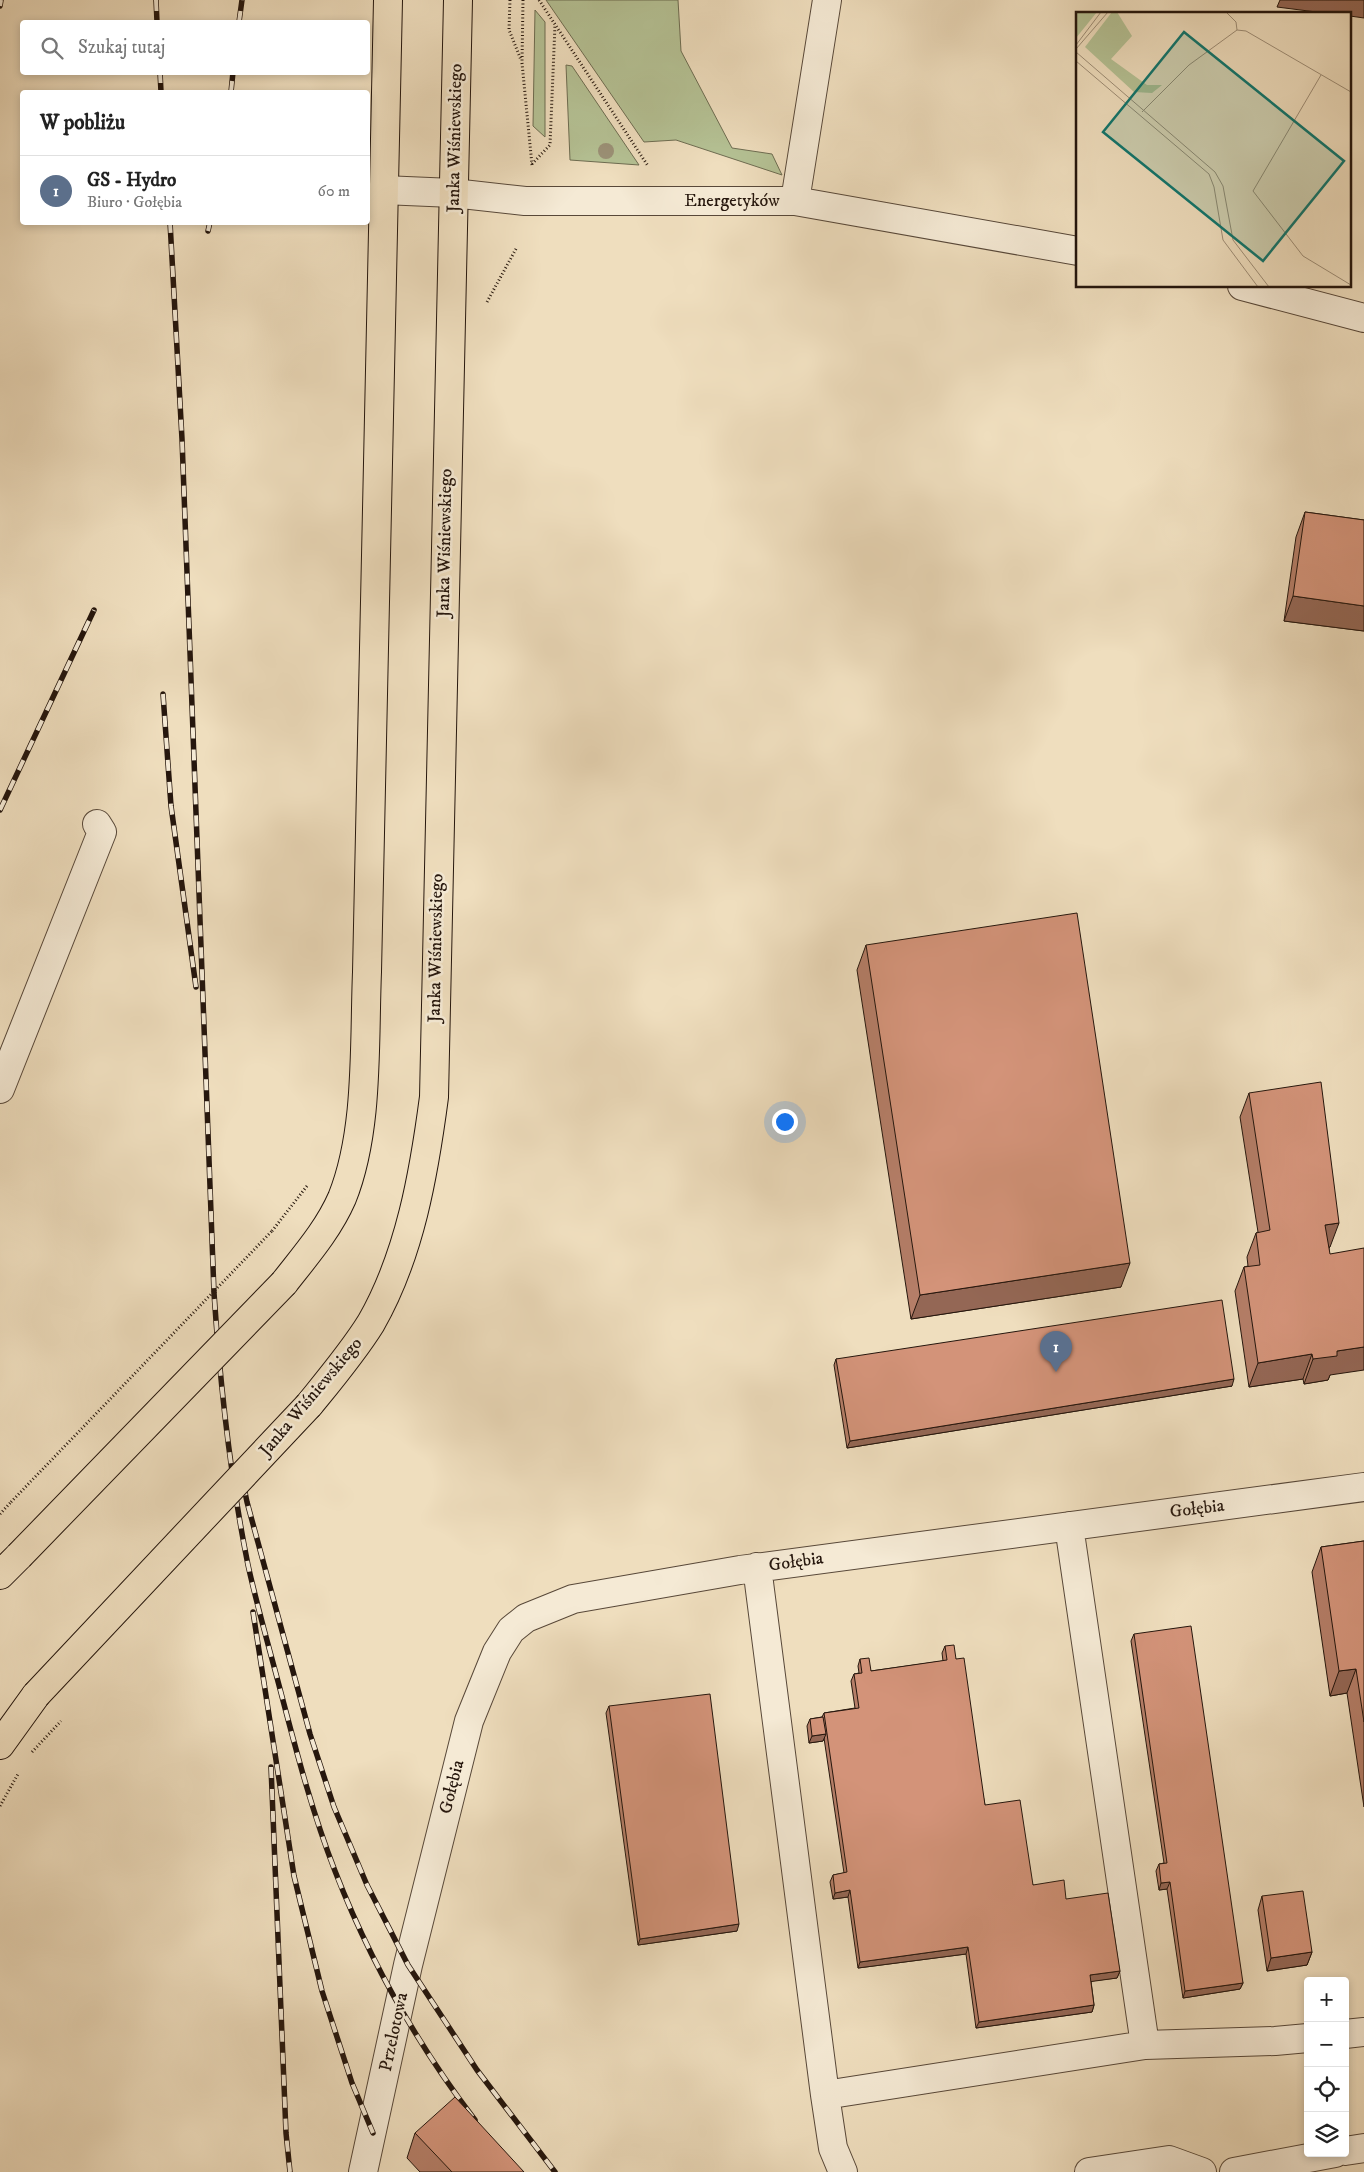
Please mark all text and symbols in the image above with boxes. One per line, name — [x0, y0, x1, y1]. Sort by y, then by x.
inset map — [1076, 12, 1352, 288]
search box — [20, 20, 370, 75]
icon: search — [38, 34, 66, 62]
text: Szukaj tutaj — [78, 36, 165, 59]
street label: Janka Wiśniewskiego — [443, 63, 467, 215]
text: W pobliżu — [40, 110, 125, 136]
text: GS - Hydro — [87, 169, 176, 192]
text: 1 — [53, 181, 59, 201]
text: 60 m — [318, 181, 350, 201]
street label: Energetyków — [684, 190, 780, 212]
text: Biuro · Gołębia — [87, 192, 182, 212]
street label: Janka Wiśniewskiego — [433, 468, 457, 620]
street label: Janka Wiśniewskiego — [424, 873, 448, 1025]
your location — [772, 1109, 798, 1135]
pin: 1 — [1040, 1331, 1072, 1372]
street label: Janka Wiśniewskiego — [253, 1333, 367, 1463]
street label: Gołębia — [1168, 1495, 1226, 1523]
street label: Gołębia — [767, 1547, 825, 1577]
street label: Gołębia — [435, 1757, 469, 1816]
map controls — [1304, 1977, 1349, 2157]
button: + — [1304, 1977, 1349, 2022]
street label: Przelotowa — [375, 1990, 413, 2073]
button: − — [1304, 2022, 1349, 2067]
button: locate — [1304, 2067, 1349, 2112]
button: layers — [1304, 2112, 1349, 2157]

